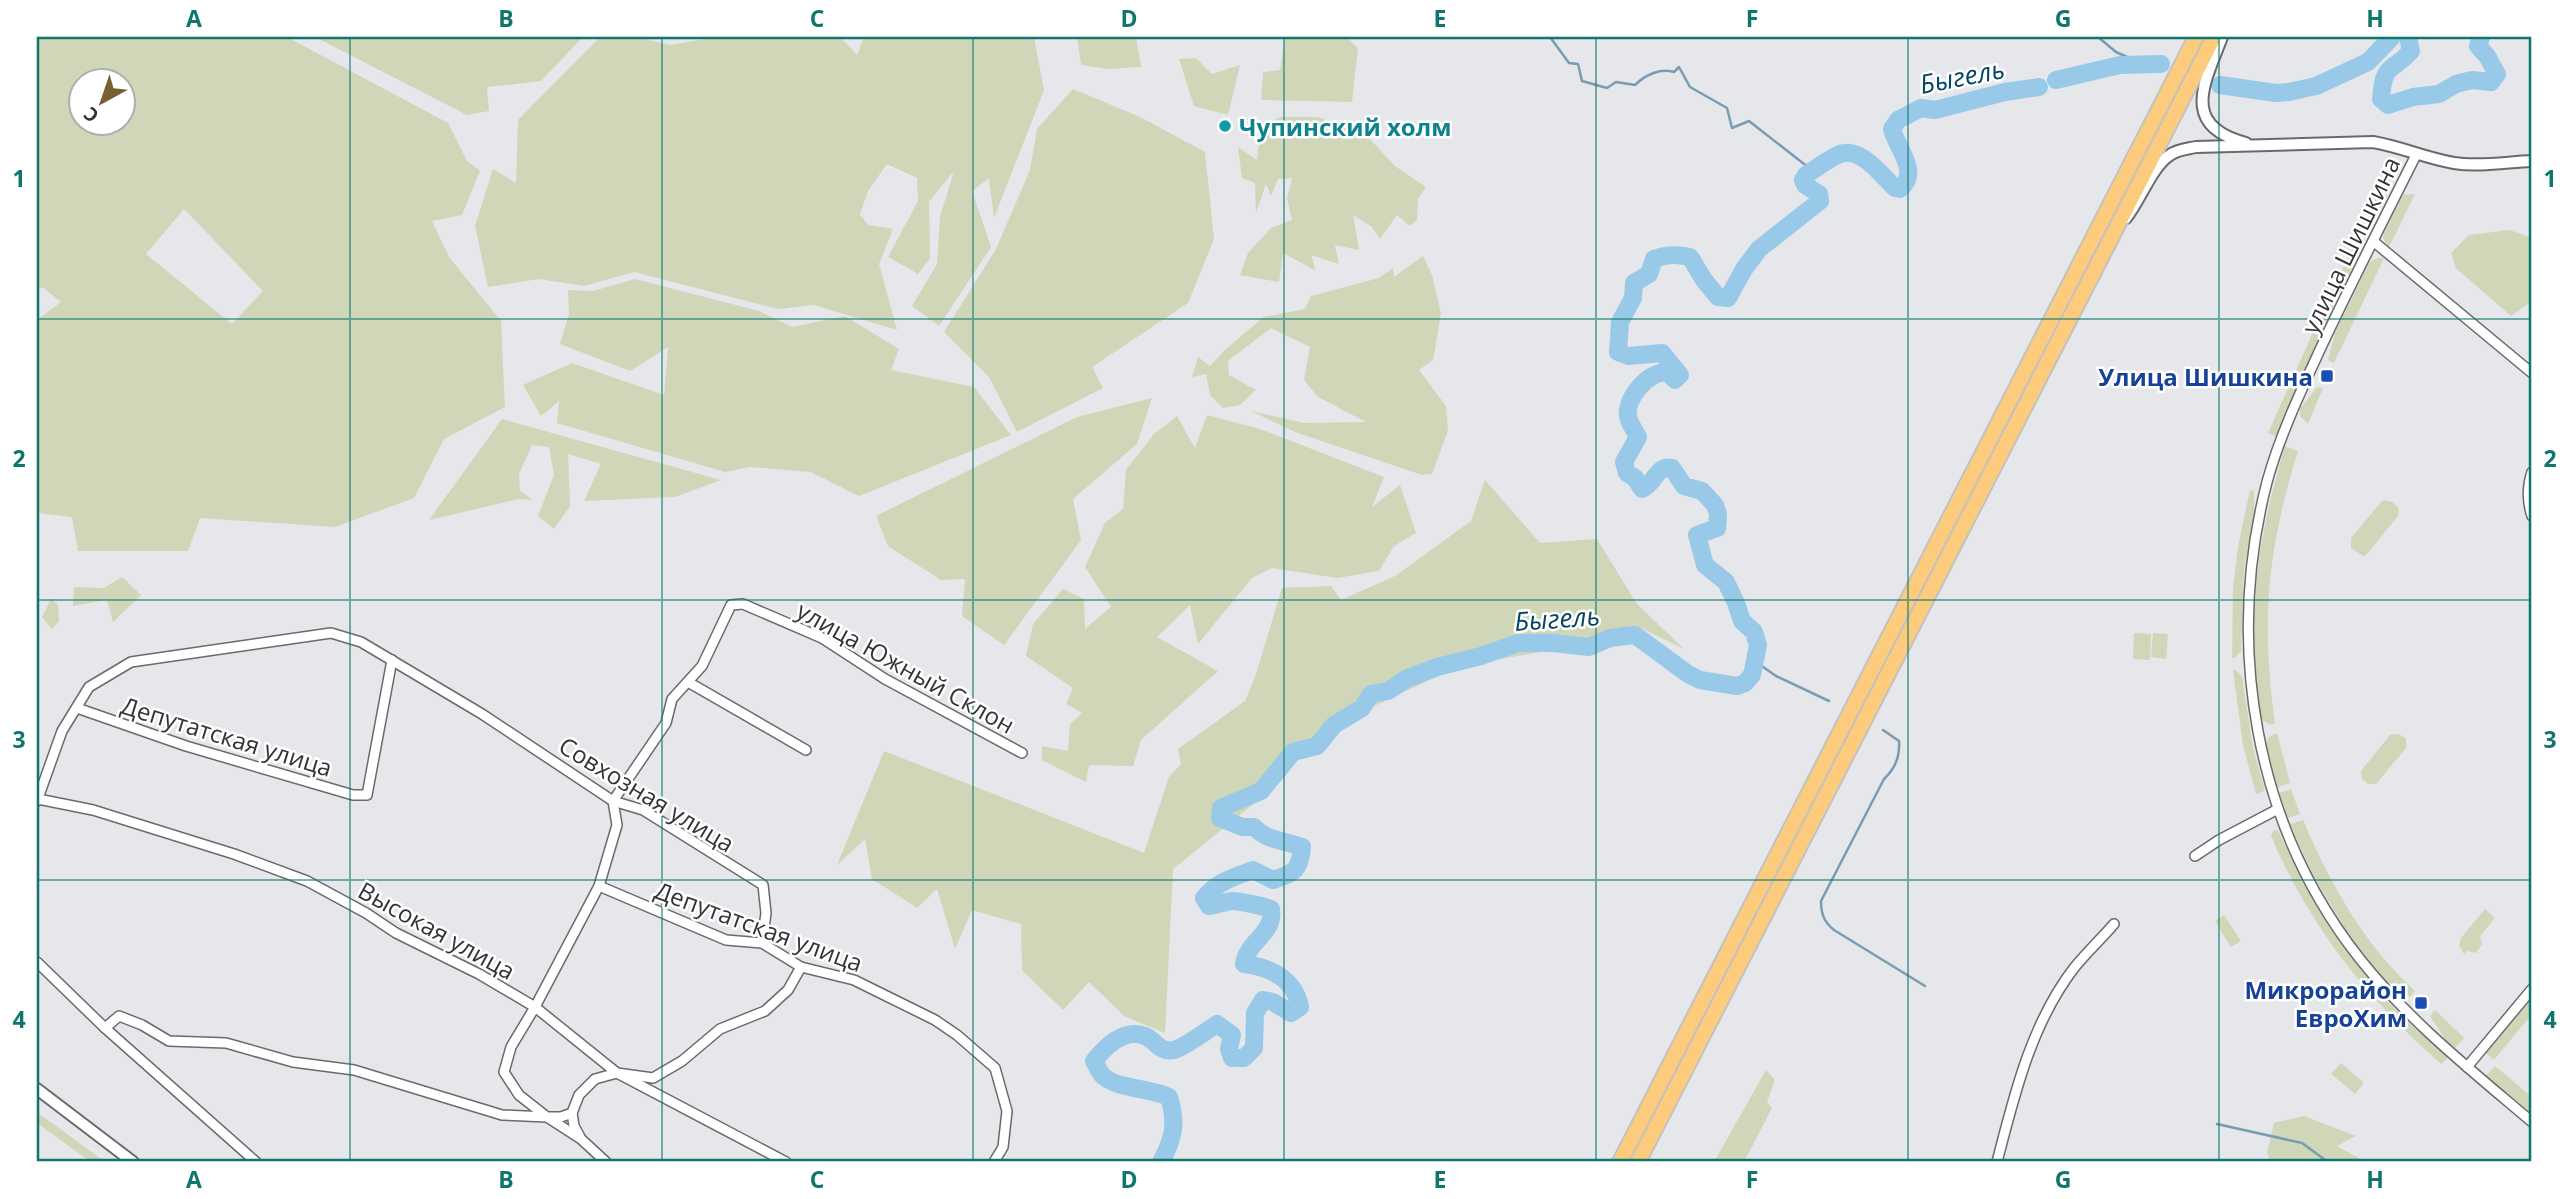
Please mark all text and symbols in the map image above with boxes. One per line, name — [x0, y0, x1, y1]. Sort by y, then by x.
text: A — [186, 2, 202, 34]
text: B — [498, 2, 514, 34]
text: C — [810, 2, 824, 34]
text: D — [1120, 2, 1138, 34]
text: E — [1434, 2, 1446, 34]
text: F — [1746, 2, 1758, 34]
text: G — [2055, 2, 2071, 34]
text: H — [2366, 2, 2384, 34]
water label: Быгель — [1917, 50, 2007, 102]
north arrow — [66, 66, 136, 136]
text: С — [78, 101, 104, 129]
place label: Чупинский холм — [1239, 110, 1451, 143]
marker: Чупинский холм — [1217, 118, 1233, 134]
street label: улица Шишкина — [2293, 151, 2407, 339]
text: 1 — [12, 162, 26, 194]
text: 1 — [2543, 162, 2557, 194]
place label: Улица Шишкина — [2098, 360, 2313, 393]
marker: Улица Шишкина — [2319, 368, 2335, 384]
text: 2 — [12, 442, 26, 474]
text: 2 — [2543, 442, 2557, 474]
street label: улица Южный Склон — [791, 593, 1021, 741]
water label: Быгель — [1513, 597, 1601, 639]
street label: Депутатская улица — [118, 688, 336, 784]
text: 3 — [12, 723, 26, 755]
text: 3 — [2543, 723, 2557, 755]
street label: Совхозная улица — [553, 729, 741, 859]
street label: Высокая улица — [353, 873, 521, 987]
street label: Депутатская улица — [651, 873, 867, 979]
place label: Микрорайон ЕвроХим — [2244, 973, 2407, 1034]
marker: Микрорайон ЕвроХим — [2413, 995, 2429, 1011]
text: 4 — [12, 1003, 26, 1035]
text: 4 — [2543, 1003, 2557, 1035]
text: A — [186, 1163, 202, 1195]
text: B — [498, 1163, 514, 1195]
text: C — [810, 1163, 824, 1195]
text: D — [1120, 1163, 1138, 1195]
text: E — [1434, 1163, 1446, 1195]
text: F — [1746, 1163, 1758, 1195]
text: G — [2055, 1163, 2071, 1195]
text: H — [2366, 1163, 2384, 1195]

